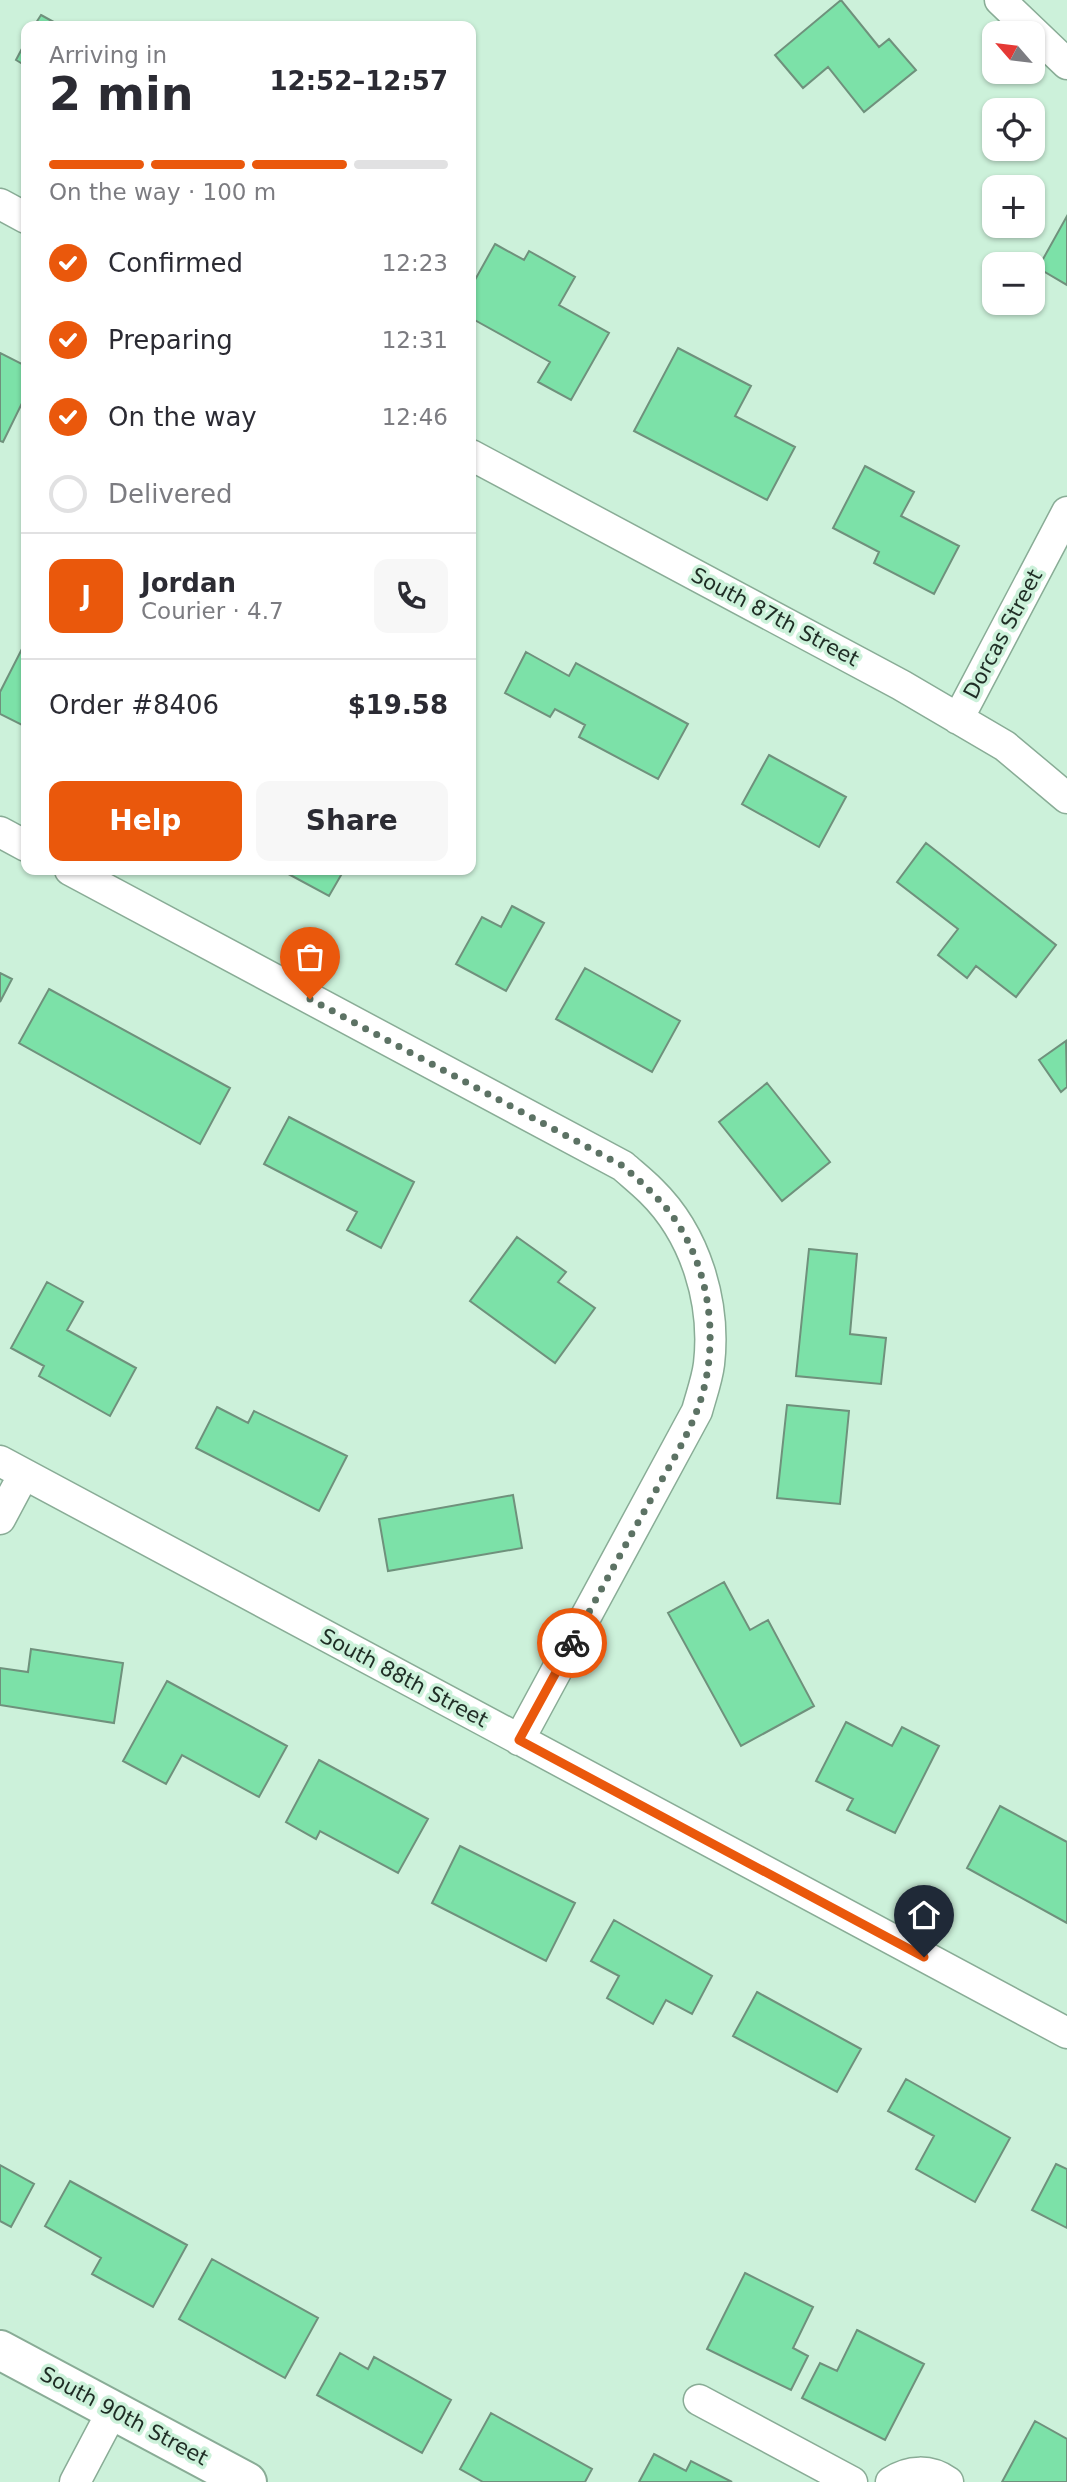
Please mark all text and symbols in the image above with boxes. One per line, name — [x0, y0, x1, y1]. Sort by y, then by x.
north arrow — [982, 21, 1045, 84]
map controls — [982, 21, 1045, 315]
text: Arriving in — [49, 42, 167, 68]
text: 12:52–12:57 — [269, 66, 448, 96]
text: 2 min — [49, 67, 193, 121]
button: locate — [982, 98, 1045, 161]
button: + — [982, 175, 1045, 238]
text: On the way · 100 m — [49, 179, 276, 205]
icon: check — [49, 244, 87, 282]
text: Confirmed — [108, 248, 243, 278]
text: 12:23 — [382, 250, 448, 276]
button: − — [982, 252, 1045, 315]
icon: check — [49, 321, 87, 359]
text: Preparing — [108, 325, 233, 355]
text: 12:31 — [382, 327, 448, 353]
icon: check — [49, 398, 87, 436]
text: On the way — [108, 402, 257, 432]
text: 12:46 — [382, 404, 448, 430]
text: Delivered — [108, 479, 232, 509]
button: phone — [374, 559, 448, 633]
street label: South 87th Street — [687, 563, 863, 671]
street label: Dorcas Street — [959, 565, 1047, 703]
text: Jordan — [141, 568, 236, 598]
text: J — [81, 581, 91, 611]
text: Courier · 4.7 — [141, 598, 284, 624]
text: Order #8406 — [49, 690, 219, 720]
text: $19.58 — [348, 690, 448, 720]
button: Help — [49, 781, 242, 861]
button: Share — [256, 781, 448, 861]
pin — [280, 927, 340, 999]
icon: bag — [291, 938, 329, 976]
courier — [537, 1608, 607, 1678]
street label: South 88th Street — [316, 1624, 492, 1732]
icon: bike — [553, 1624, 591, 1662]
pin — [894, 1885, 954, 1957]
icon: home — [905, 1896, 943, 1934]
street label: South 90th Street — [36, 2362, 212, 2470]

